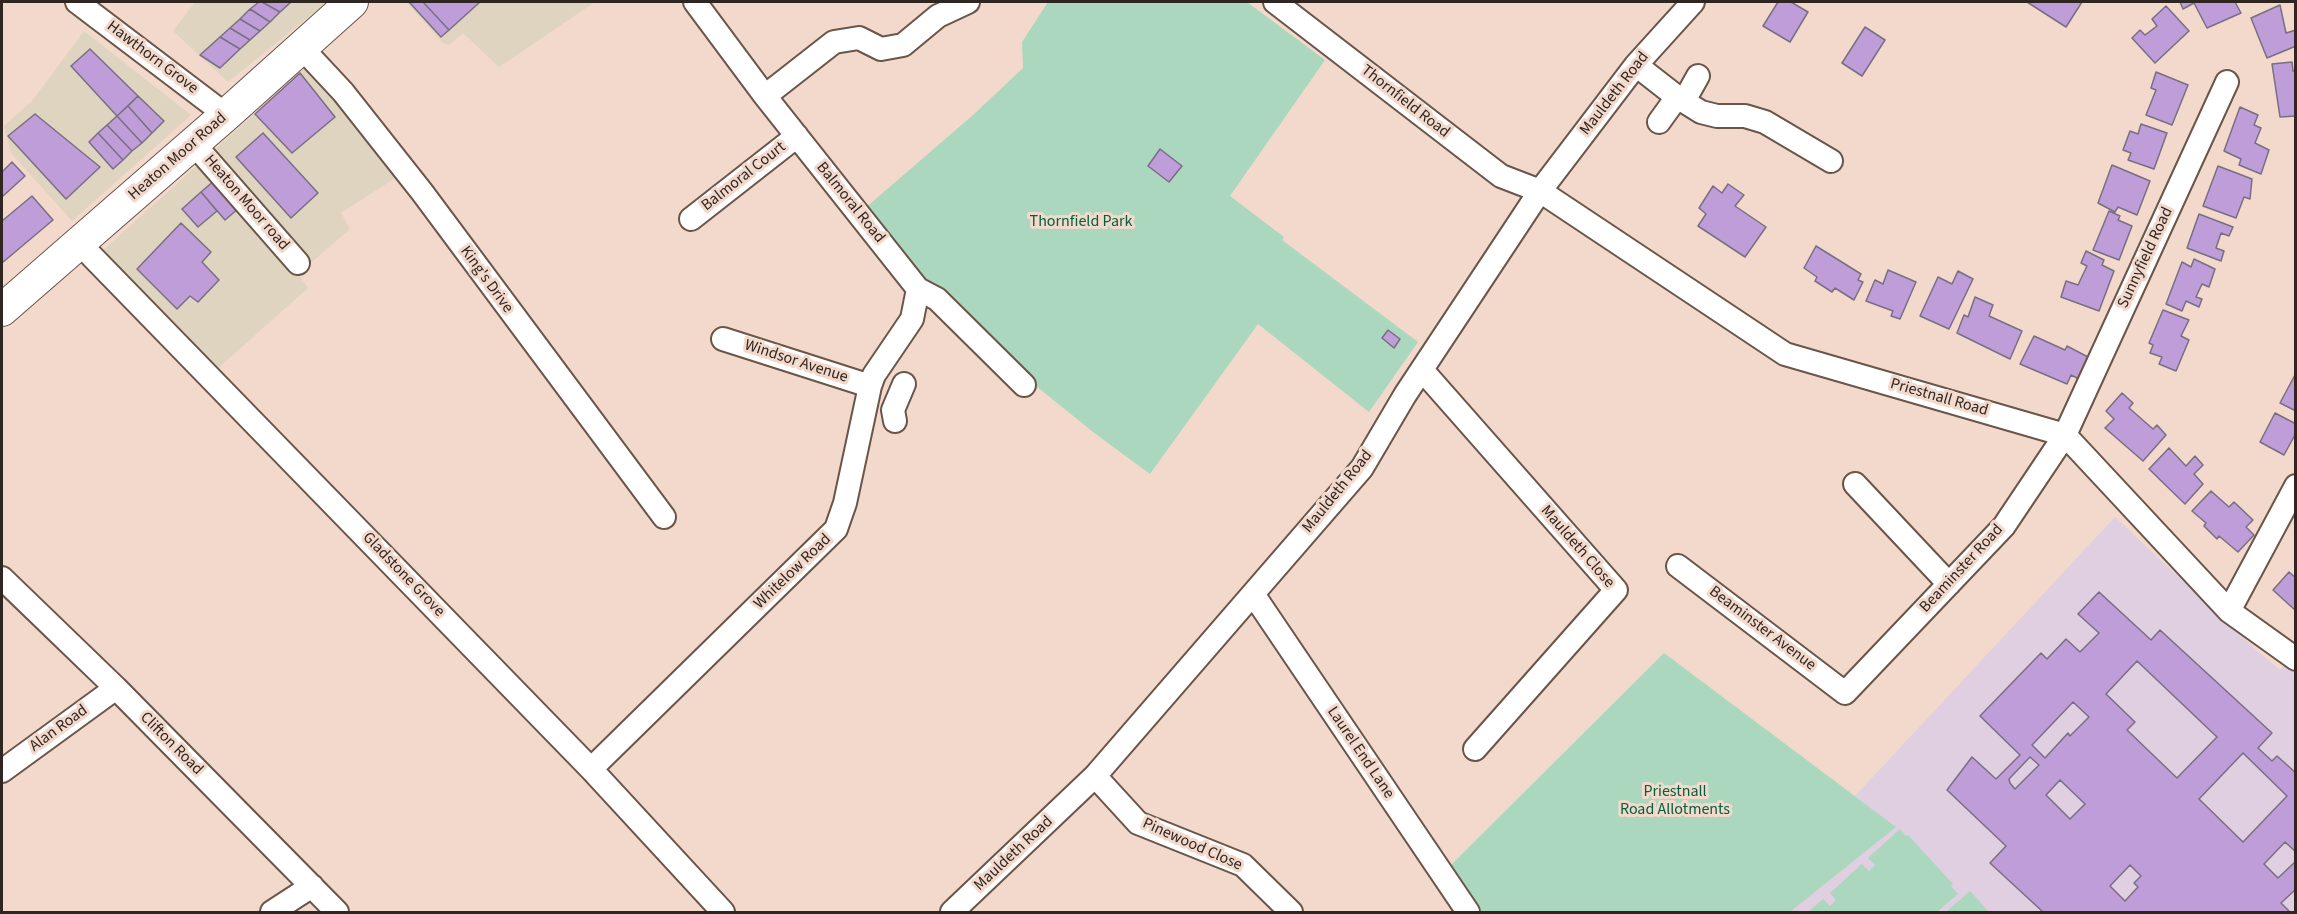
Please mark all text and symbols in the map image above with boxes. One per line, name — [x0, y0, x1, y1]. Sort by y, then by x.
street label: Hawthorn Grove — [102, 17, 202, 99]
street label: Mauldeth Road — [1576, 48, 1654, 140]
street label: Thornfield Road — [1357, 61, 1453, 143]
street label: Heaton Moor Road — [125, 109, 231, 205]
street label: Balmoral Court — [698, 138, 790, 216]
street label: Heaton Moor road — [199, 151, 293, 255]
street label: Balmoral Road — [812, 159, 888, 247]
street label: Sunnyfield Road — [2114, 204, 2178, 312]
park label: Thornfield Park — [1030, 212, 1132, 232]
street label: King's Drive — [455, 243, 517, 317]
street label: Windsor Avenue — [742, 336, 850, 388]
street label: Priestnall Road — [1888, 375, 1990, 421]
street label: Mauldeth Road — [1299, 447, 1377, 537]
street label: Mauldeth Close — [1536, 502, 1618, 592]
street label: Beaminster Road — [1916, 521, 2008, 617]
street label: Gladstone Grove — [358, 529, 448, 621]
street label: Whitelow Road — [750, 530, 836, 614]
street label: Beaminster Avenue — [1705, 583, 1819, 675]
street label: Alan Road — [26, 702, 92, 756]
street label: Laurel End Lane — [1322, 703, 1398, 803]
street label: Clifton Road — [135, 708, 207, 780]
park label: Priestnall Road Allotments — [1620, 782, 1730, 820]
street label: Mauldeth Road — [971, 813, 1057, 895]
street label: Pinewood Close — [1139, 814, 1245, 876]

